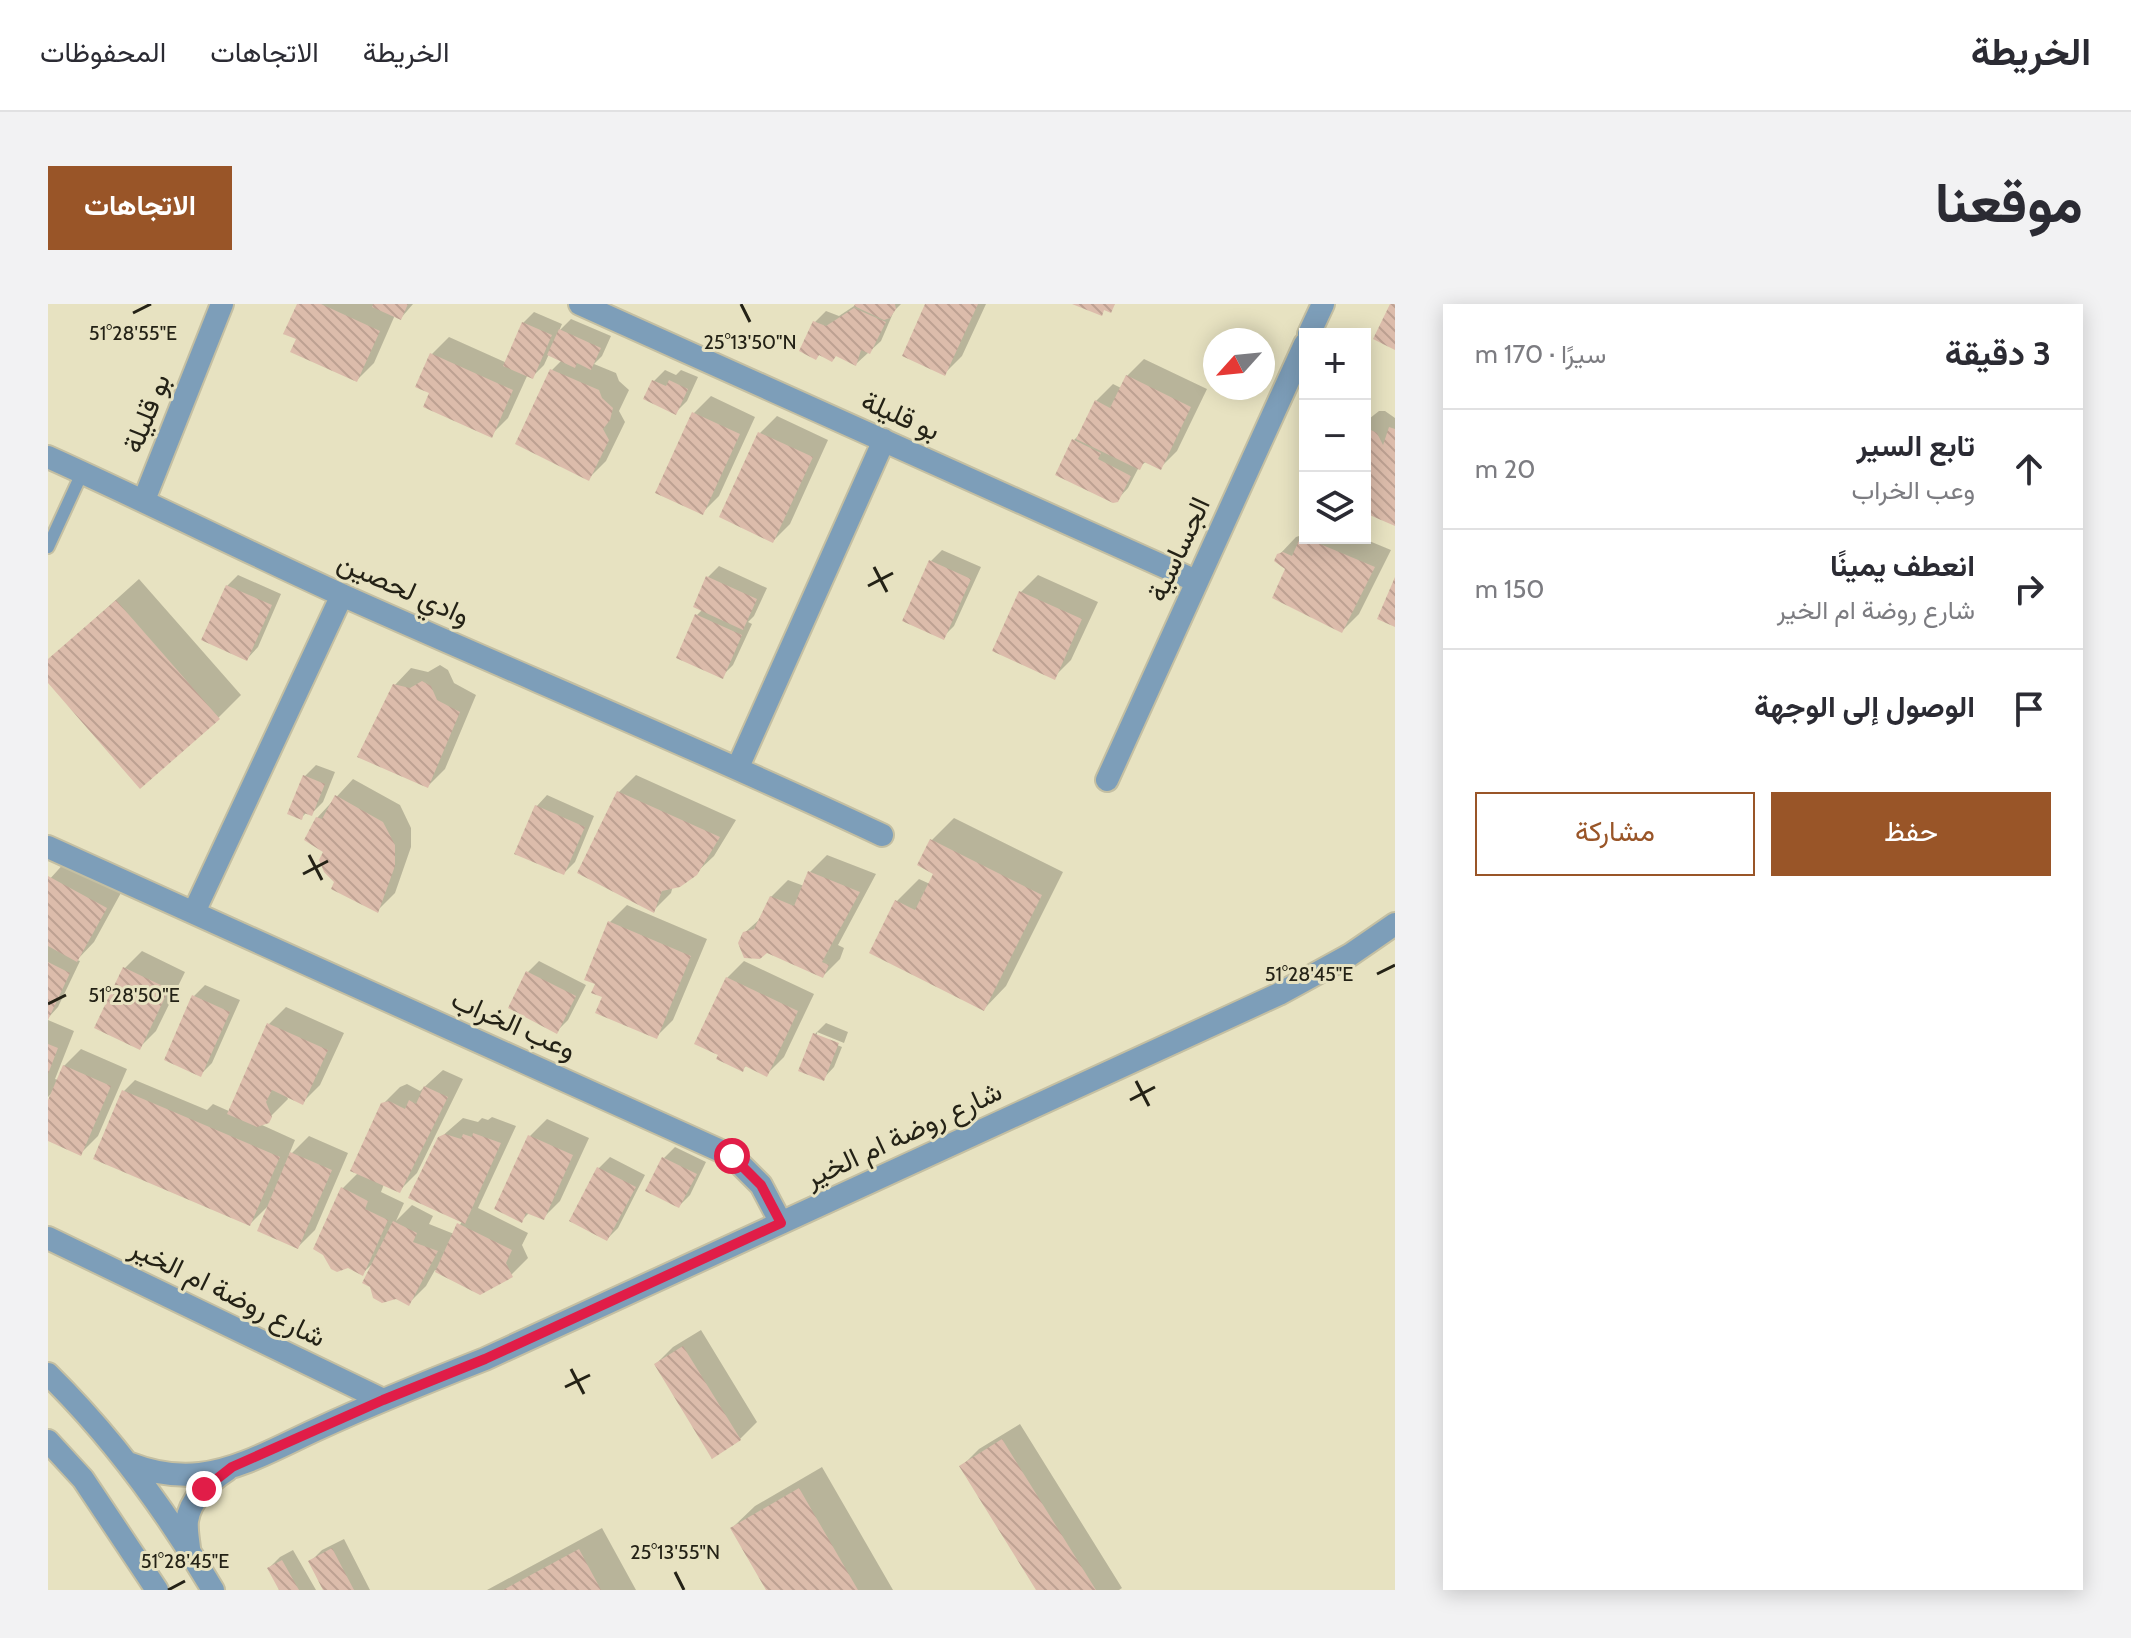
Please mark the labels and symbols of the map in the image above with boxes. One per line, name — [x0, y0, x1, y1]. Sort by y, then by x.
text: 51°28'55"E — [89, 321, 177, 345]
north arrow — [1203, 328, 1275, 400]
text: 25°13'50"N — [703, 330, 797, 354]
street label: بو قليلة — [115, 368, 178, 458]
street label: بو قليلة — [856, 383, 946, 448]
street label: الجساسية — [1139, 491, 1217, 607]
street label: وادي لحصين — [330, 544, 475, 638]
text: 51°28'45"E — [1265, 962, 1353, 986]
street label: وعب الخراب — [446, 981, 582, 1067]
text: 51°28'50"E — [88, 983, 180, 1007]
street label: شارع روضة ام الخير — [798, 1073, 1008, 1197]
route start — [714, 1138, 750, 1174]
street label: شارع روضة ام الخير — [123, 1229, 331, 1356]
route end — [186, 1471, 222, 1507]
text: 25°13'55"N — [630, 1540, 720, 1564]
text: 51°28'45"E — [141, 1549, 229, 1573]

